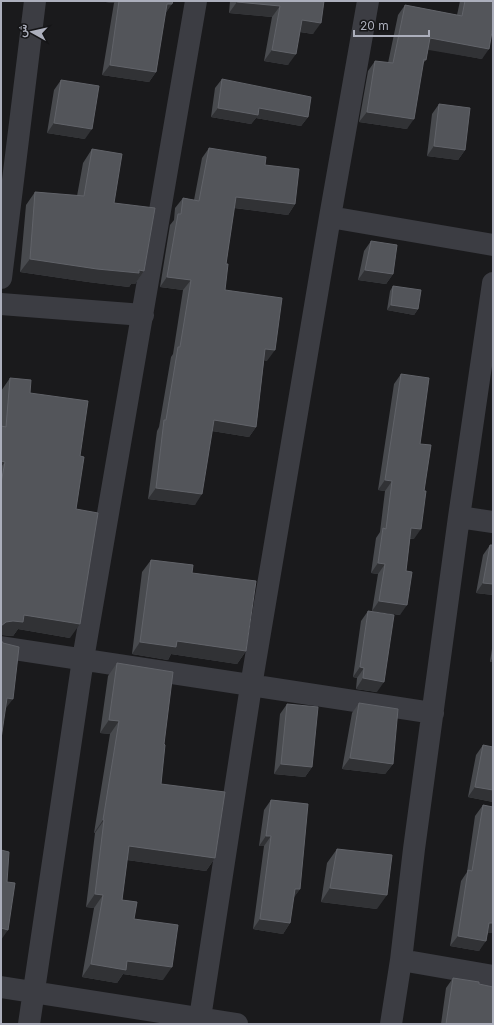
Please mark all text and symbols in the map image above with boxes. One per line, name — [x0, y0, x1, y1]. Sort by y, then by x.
north arrow — [12, 12, 52, 52]
scale bar — [354, 12, 429, 38]
text: 20 m — [360, 18, 389, 33]
text: ش — [14, 23, 30, 38]

